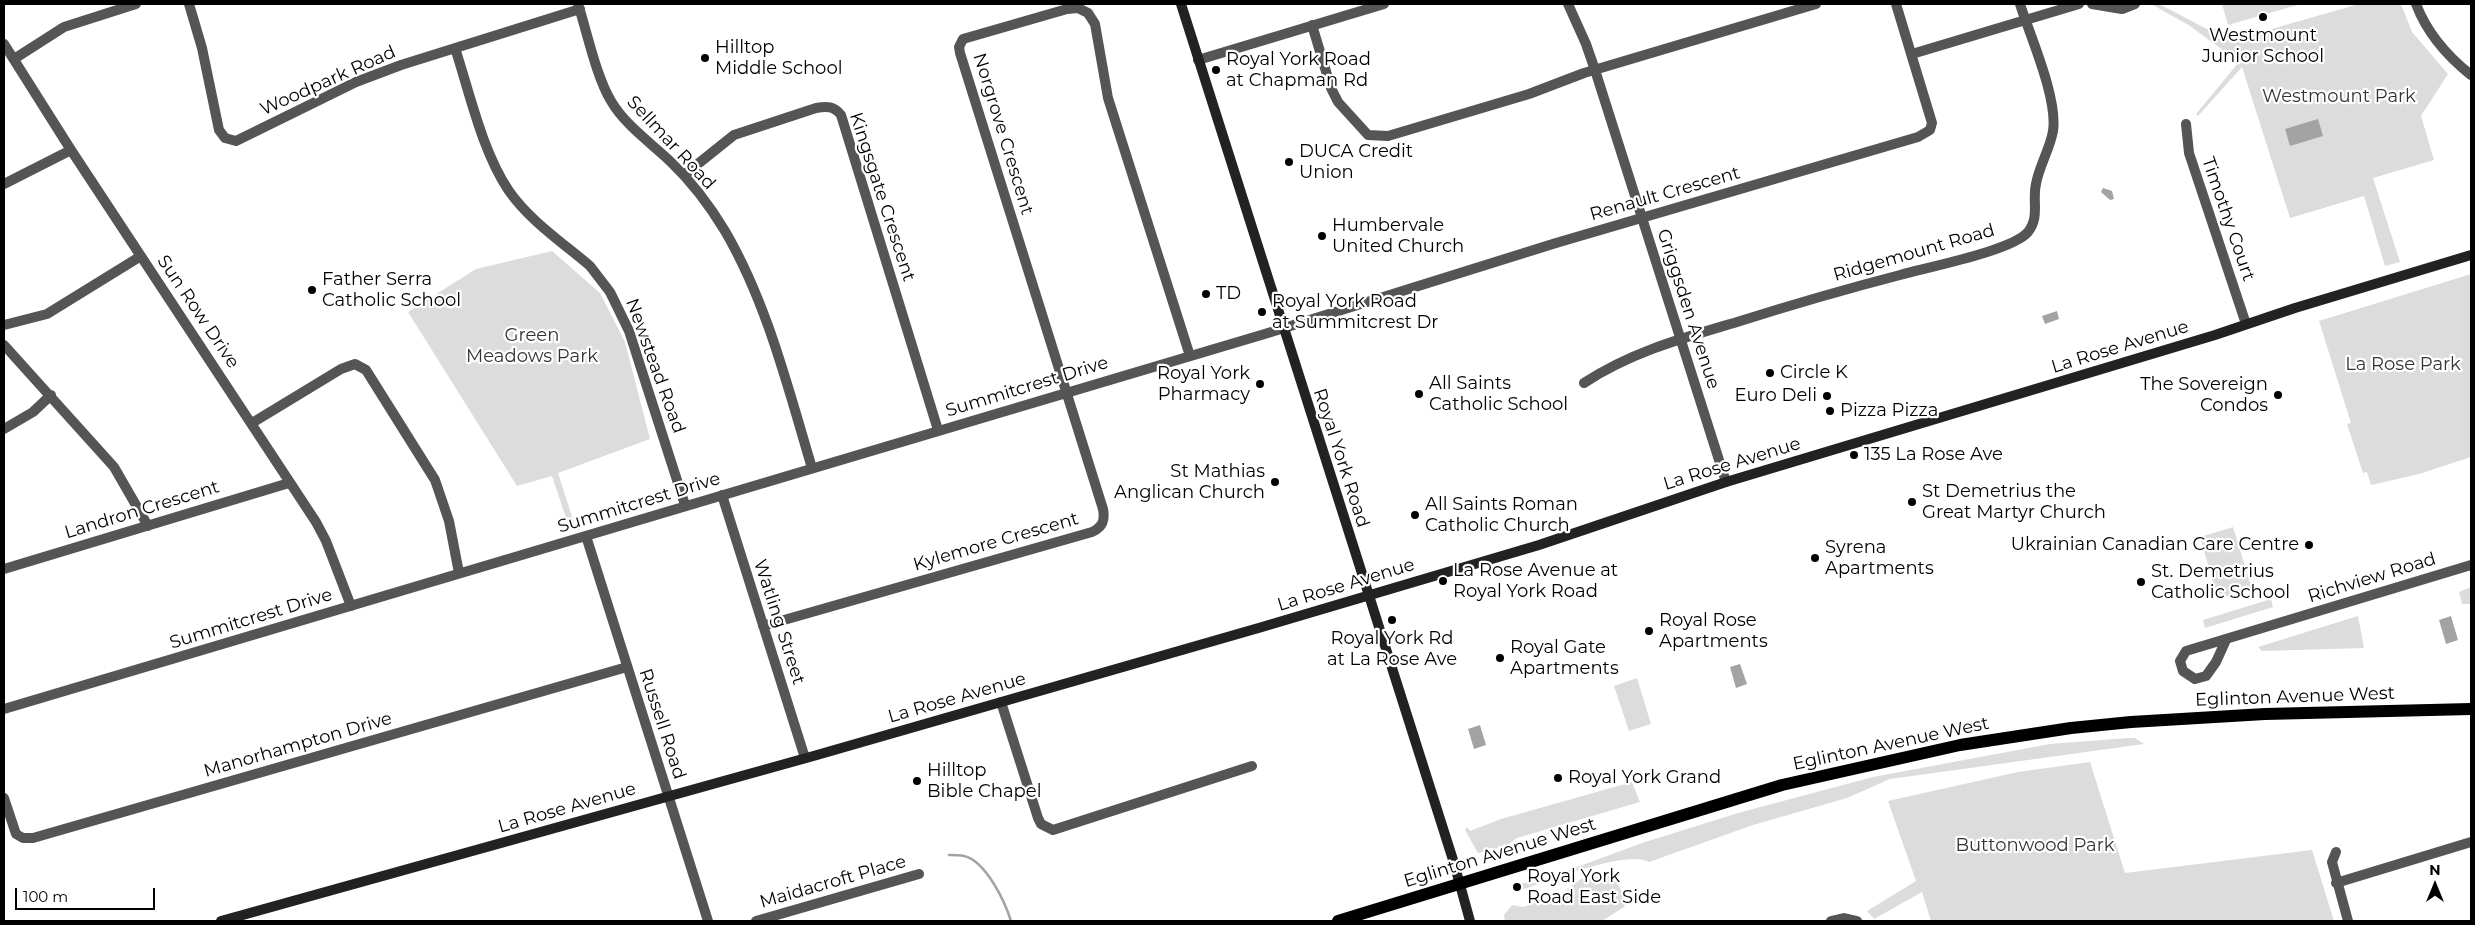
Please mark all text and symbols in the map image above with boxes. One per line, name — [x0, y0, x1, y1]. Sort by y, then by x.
marker: Westmount Junior School — [2257, 11, 2269, 23]
place label: Westmount Junior School — [2202, 25, 2324, 68]
place label: Hilltop Middle School — [715, 37, 843, 80]
street label: Woodpark Road — [257, 41, 399, 121]
place label: Royal York Road at Chapman Rd — [1226, 49, 1371, 92]
street label: Norgrove Crescent — [968, 50, 1038, 218]
marker: Hilltop Middle School — [699, 52, 711, 64]
marker: Royal York Road at Chapman Rd — [1210, 64, 1222, 76]
park label: Westmount Park — [2262, 86, 2416, 108]
street label: Sellmar Road — [622, 92, 720, 194]
street label: Kingsgate Crescent — [845, 110, 919, 284]
place label: DUCA Credit Union — [1299, 141, 1413, 183]
street label: Timothy Court — [2197, 154, 2259, 284]
marker: DUCA Credit Union — [1283, 156, 1295, 168]
street label: Renault Crescent — [1587, 162, 1743, 226]
place label: Humbervale United Church — [1332, 215, 1464, 258]
street label: Ridgemount Road — [1831, 220, 1997, 286]
street label: Griggsden Avenue — [1652, 226, 1724, 392]
marker: Humbervale United Church — [1316, 230, 1328, 242]
street label: Sun Row Drive — [152, 251, 244, 373]
place label: Father Serra Catholic School — [322, 269, 461, 312]
place label: TD — [1216, 283, 1241, 305]
marker: Father Serra Catholic School — [306, 284, 318, 296]
marker: TD — [1200, 288, 1212, 300]
place label: Royal York Road at Summitcrest Dr — [1272, 291, 1439, 334]
street label: Newstead Road — [621, 296, 689, 436]
marker: Royal York Road at Summitcrest Dr — [1256, 306, 1268, 318]
street label: La Rose Avenue — [2049, 316, 2191, 378]
park label: Green Meadows Park — [466, 325, 598, 368]
street label: Summitcrest Drive — [943, 352, 1111, 422]
park label: La Rose Park — [2345, 354, 2461, 376]
place label: Circle K — [1780, 362, 1848, 384]
place label: Royal York Pharmacy — [1157, 363, 1250, 406]
marker: Circle K — [1764, 367, 1776, 379]
place label: All Saints Catholic School — [1429, 373, 1568, 416]
place label: The Sovereign Condos — [2140, 374, 2268, 416]
marker: Royal York Pharmacy — [1254, 378, 1266, 390]
place label: Euro Deli — [1735, 385, 1817, 407]
street label: Royal York Road — [1308, 386, 1374, 530]
marker: All Saints Catholic School — [1413, 388, 1425, 400]
marker: The Sovereign Condos — [2272, 389, 2284, 401]
marker: Euro Deli — [1821, 390, 1833, 402]
place label: Pizza Pizza — [1840, 400, 1938, 422]
marker: Pizza Pizza — [1824, 405, 1836, 417]
street label: La Rose Avenue — [1661, 433, 1803, 495]
place label: 135 La Rose Ave — [1864, 444, 2003, 466]
marker: 135 La Rose Ave — [1848, 449, 1860, 461]
place label: St Mathias Anglican Church — [1114, 461, 1265, 504]
street label: Summitcrest Drive — [555, 468, 723, 538]
street label: Landron Crescent — [62, 476, 222, 544]
marker: St Mathias Anglican Church — [1269, 476, 1281, 488]
place label: St Demetrius the Great Martyr Church — [1922, 481, 2106, 524]
place label: All Saints Roman Catholic Church — [1425, 494, 1578, 536]
marker: St Demetrius the Great Martyr Church — [1906, 496, 1918, 508]
street label: Kylemore Crescent — [911, 508, 1081, 576]
marker: All Saints Roman Catholic Church — [1409, 509, 1421, 521]
place label: Ukrainian Canadian Care Centre — [2011, 534, 2299, 556]
place label: Syrena Apartments — [1825, 537, 1934, 580]
marker: Ukrainian Canadian Care Centre — [2303, 539, 2315, 551]
street label: Richview Road — [2305, 548, 2439, 608]
marker: Syrena Apartments — [1809, 552, 1821, 564]
street label: La Rose Avenue — [1275, 554, 1417, 616]
street label: Watling Street — [749, 557, 809, 687]
place label: La Rose Avenue at Royal York Road — [1453, 560, 1618, 602]
place label: St. Demetrius Catholic School — [2151, 561, 2290, 604]
marker: La Rose Avenue at Royal York Road — [1437, 575, 1449, 587]
marker: St. Demetrius Catholic School — [2135, 576, 2147, 588]
street label: Summitcrest Drive — [167, 584, 335, 654]
place label: Royal Rose Apartments — [1659, 610, 1768, 652]
marker: Royal York Rd at La Rose Ave — [1386, 614, 1398, 626]
marker: Royal Rose Apartments — [1643, 625, 1655, 637]
place label: Royal York Rd at La Rose Ave — [1327, 628, 1457, 670]
place label: Royal Gate Apartments — [1510, 637, 1619, 680]
marker: Royal Gate Apartments — [1494, 652, 1506, 664]
street label: Russell Road — [634, 666, 690, 782]
street label: La Rose Avenue — [886, 668, 1028, 728]
street label: Eglinton Avenue West — [2195, 683, 2395, 711]
street label: Manorhampton Drive — [201, 708, 395, 782]
street label: Eglinton Avenue West — [1791, 713, 1991, 775]
place label: Hilltop Bible Chapel — [927, 760, 1042, 802]
place label: Royal York Grand — [1568, 767, 1721, 789]
marker: Royal York Grand — [1552, 772, 1564, 784]
marker: Hilltop Bible Chapel — [911, 775, 923, 787]
street label: La Rose Avenue — [496, 778, 638, 838]
street label: Eglinton Avenue West — [1401, 813, 1599, 893]
park label: Buttonwood Park — [1955, 835, 2115, 857]
street label: Maidacroft Place — [757, 851, 909, 913]
north arrow — [2410, 860, 2460, 910]
text: N — [2429, 861, 2441, 879]
place label: Royal York Road East Side — [1527, 866, 1661, 909]
scale bar — [18, 878, 158, 910]
marker: Royal York Road East Side — [1511, 881, 1523, 893]
text: 100 m — [23, 887, 68, 906]

